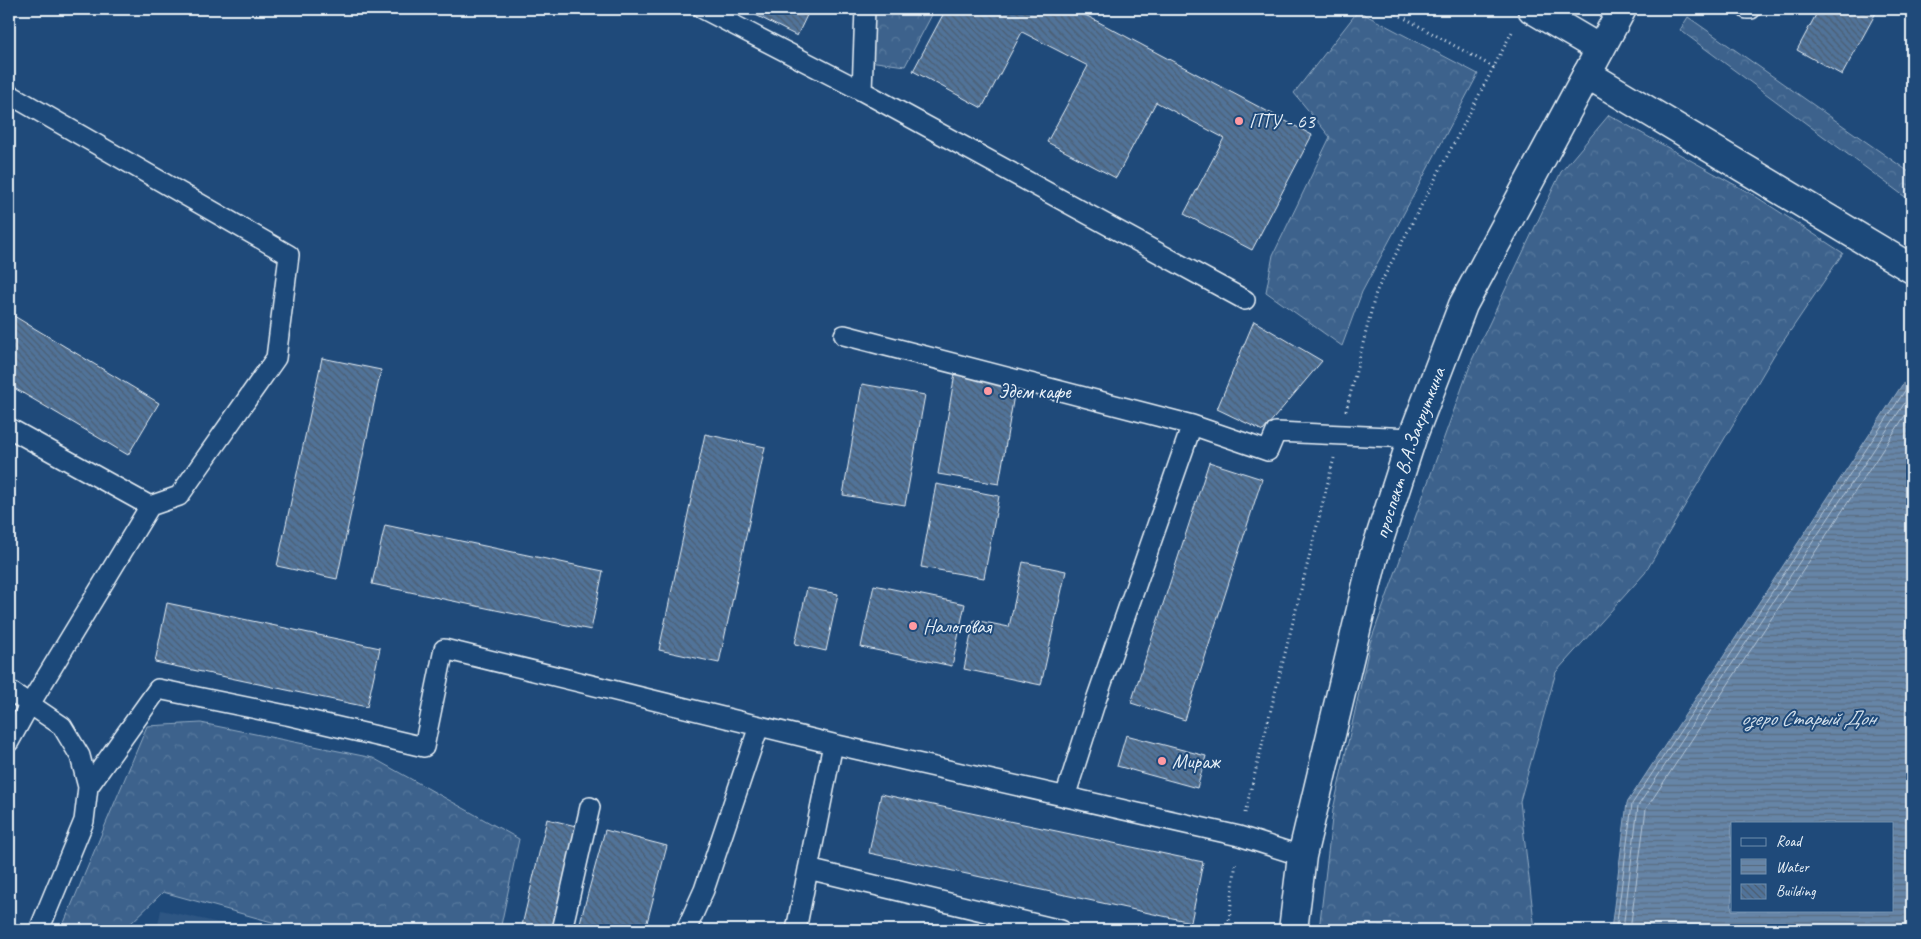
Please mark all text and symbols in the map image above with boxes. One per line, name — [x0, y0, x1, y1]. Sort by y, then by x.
place label: ПТУ - 63 — [1249, 109, 1317, 134]
marker: ПТУ - 63 — [1233, 115, 1245, 127]
street label: проспект В.А.Закруткина — [1368, 362, 1451, 542]
place label: Эдем кафе — [998, 379, 1072, 404]
marker: Эдем кафе — [982, 385, 994, 397]
place label: Налоговая — [923, 614, 993, 639]
marker: Налоговая — [907, 620, 919, 632]
water label: озеро Старый Дон — [1741, 705, 1879, 732]
place label: Мираж — [1172, 749, 1221, 774]
marker: Мираж — [1156, 755, 1168, 767]
legend — [1731, 822, 1894, 912]
text: Road — [1776, 832, 1803, 851]
text: Water — [1776, 858, 1810, 877]
text: Building — [1776, 882, 1816, 901]

